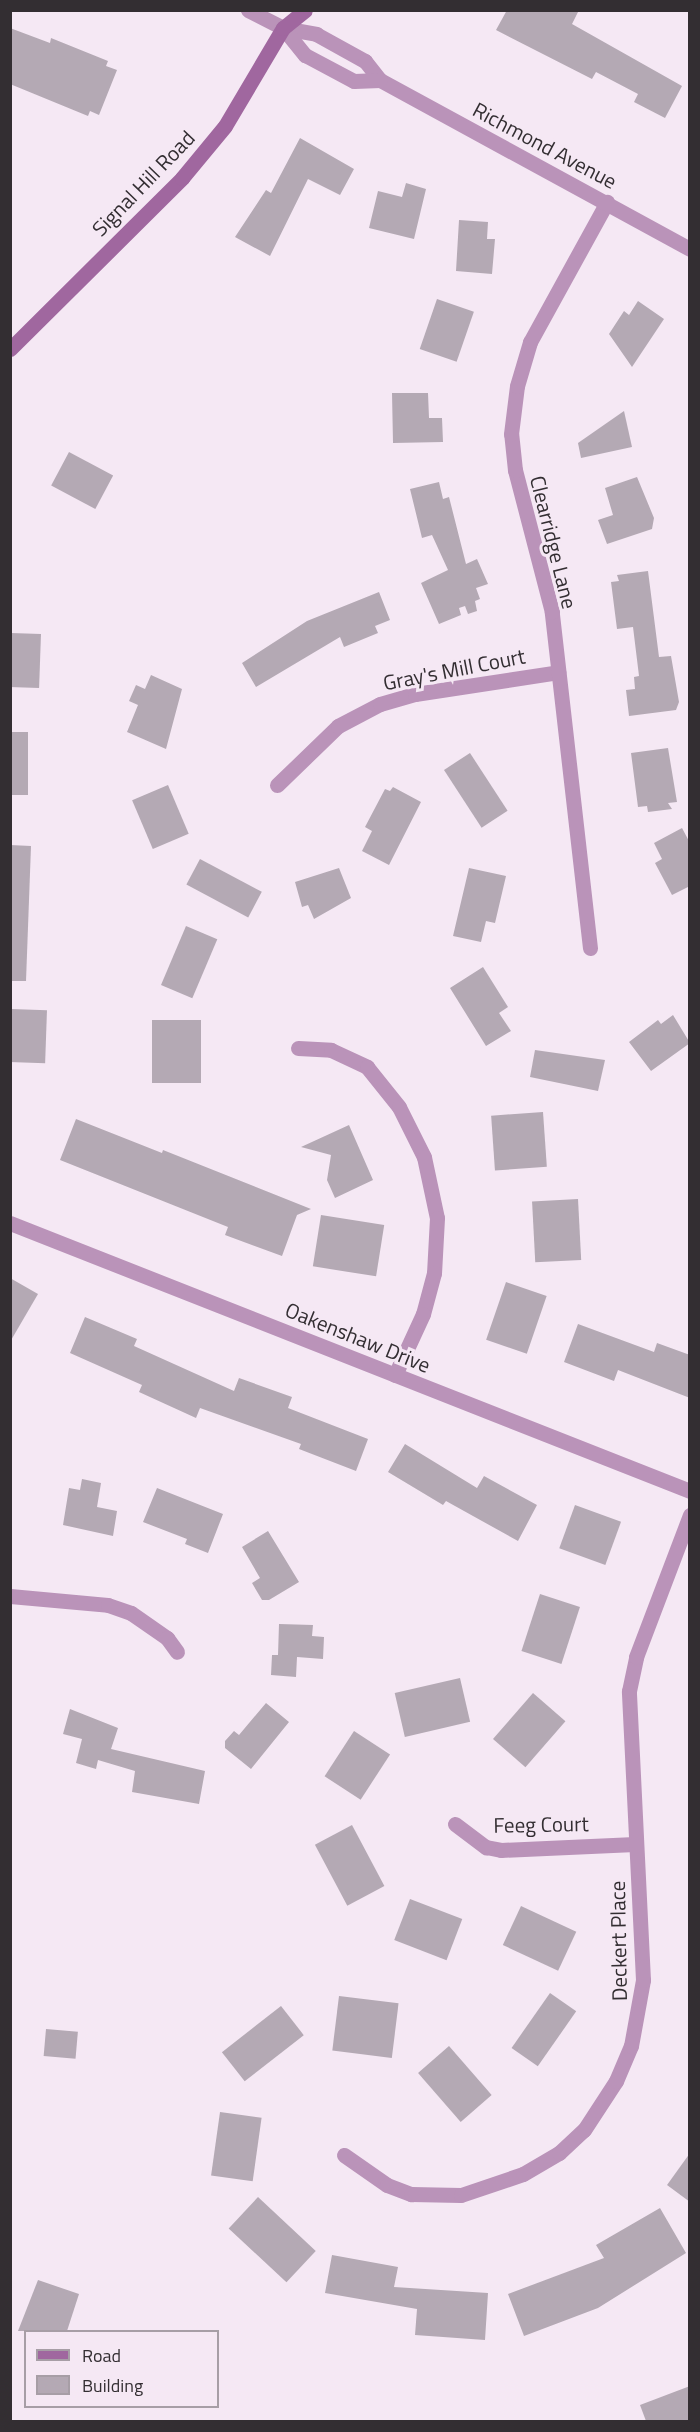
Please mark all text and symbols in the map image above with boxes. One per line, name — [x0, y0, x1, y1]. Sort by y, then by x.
street label: Richmond Avenue — [469, 96, 621, 194]
street label: Signal Hill Road — [86, 125, 200, 241]
street label: Clearridge Lane — [525, 473, 583, 611]
street label: Gray's Mill Court — [381, 643, 527, 695]
street label: Oakenshaw Drive — [282, 1296, 434, 1378]
street label: Feeg Court — [493, 1811, 589, 1837]
street label: Deckert Place — [604, 1881, 632, 2001]
legend — [24, 2330, 219, 2408]
text: Road — [82, 2342, 121, 2369]
text: Building — [82, 2372, 143, 2399]

